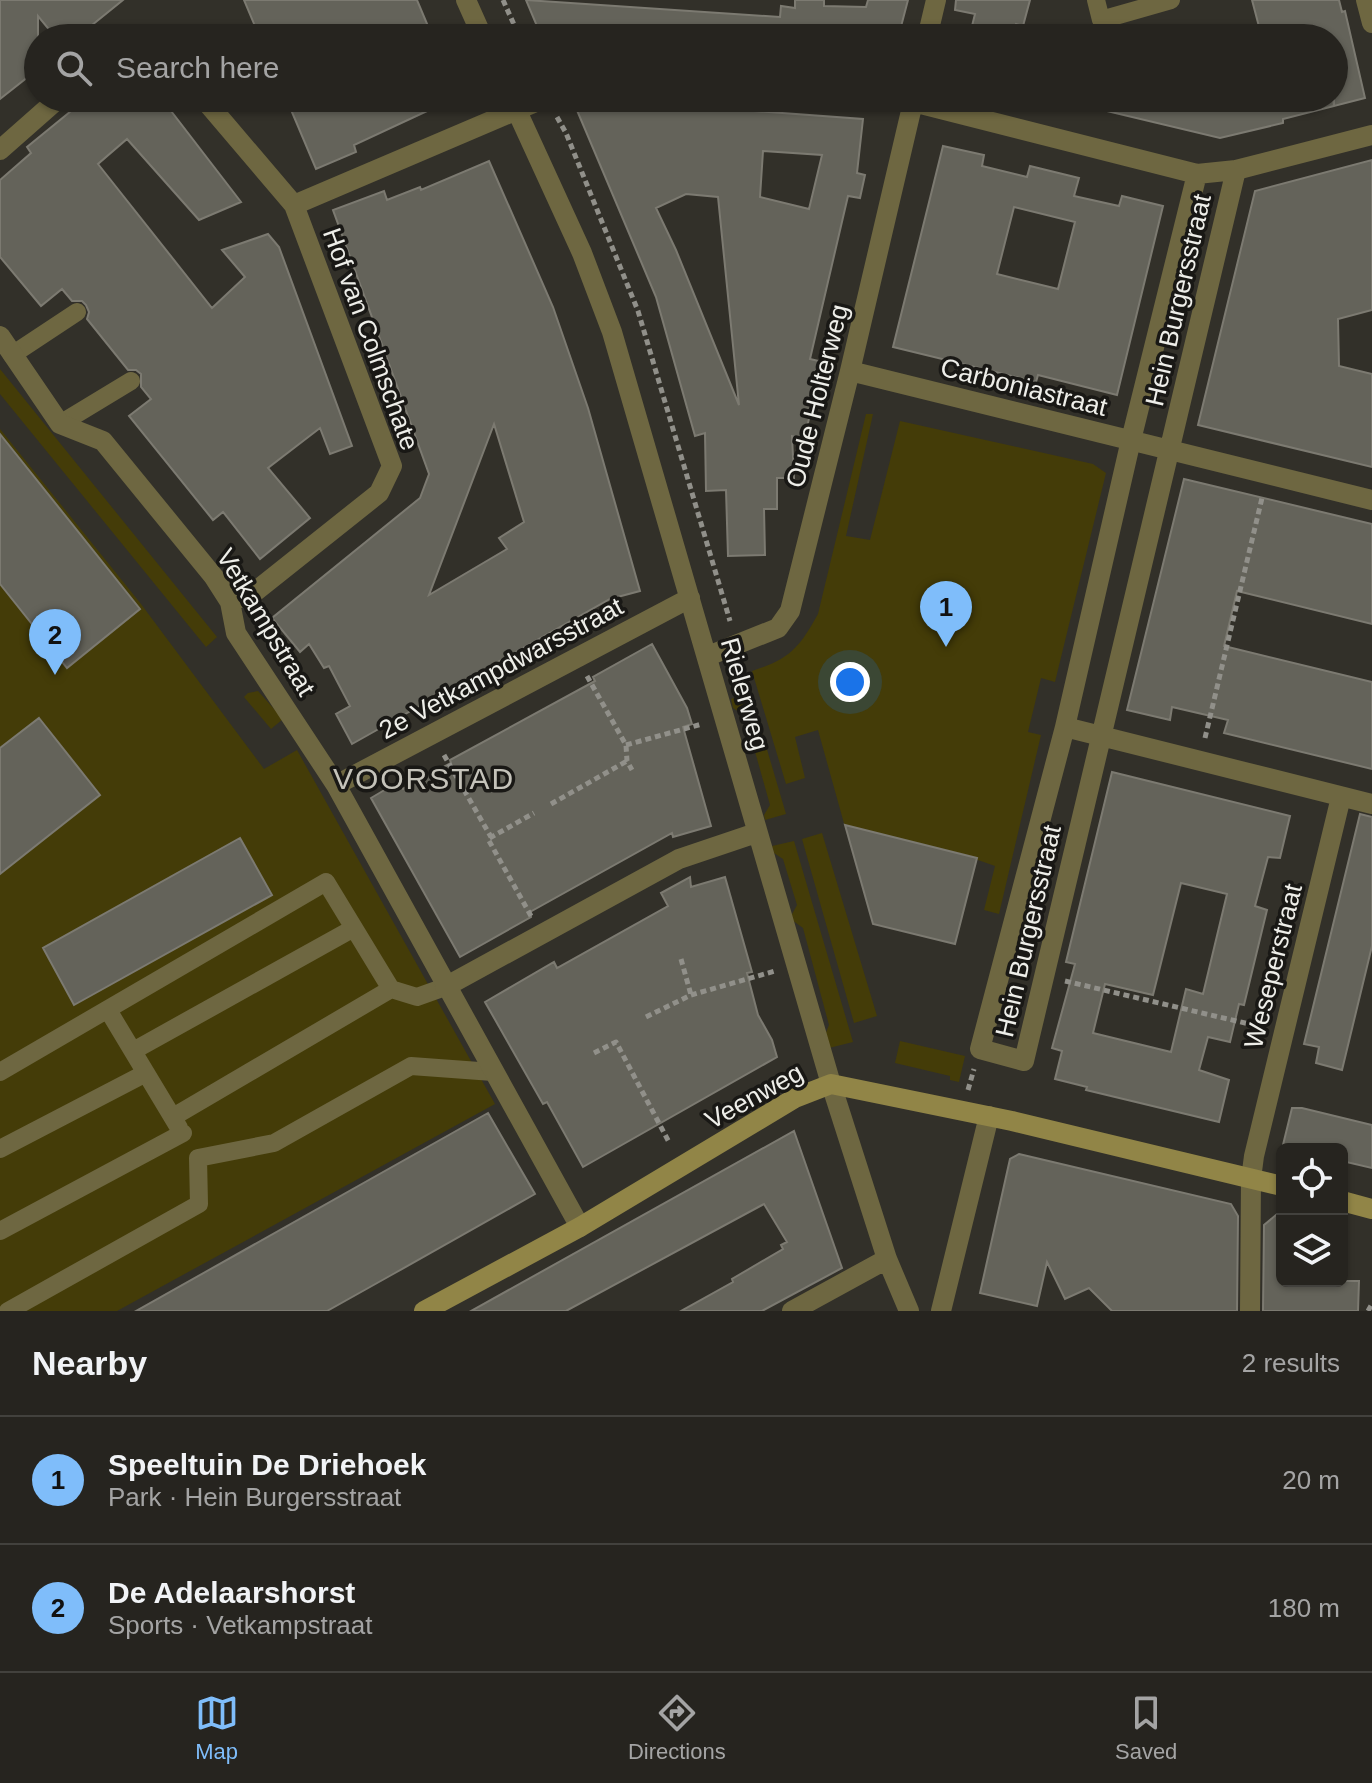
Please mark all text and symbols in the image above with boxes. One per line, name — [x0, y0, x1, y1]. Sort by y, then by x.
search box — [24, 24, 1348, 112]
icon: search — [52, 46, 96, 90]
text: Search here — [116, 51, 279, 84]
street label: Hein Burgersstraat — [1139, 190, 1217, 409]
street label: Hof van Colmschate — [317, 224, 425, 454]
street label: Oude Holterweg — [780, 301, 854, 491]
street label: Carboniastraat — [938, 352, 1111, 422]
street label: Vetkampstraat — [210, 543, 322, 702]
pin: 1 — [920, 581, 972, 647]
street label: 2e Vetkampdwarsstraat — [374, 591, 629, 745]
pin: 2 — [29, 609, 81, 675]
street label: Rielerweg — [715, 634, 775, 754]
your location — [830, 662, 870, 702]
district label: VOORSTAD — [333, 762, 515, 795]
street label: Hein Burgersstraat — [989, 821, 1067, 1040]
street label: Weseperstraat — [1238, 880, 1308, 1051]
street label: Veenweg — [700, 1057, 808, 1135]
map controls — [1276, 1143, 1348, 1287]
button: locate — [1276, 1143, 1348, 1215]
button: layers — [1276, 1215, 1348, 1287]
text: Nearby — [32, 1344, 147, 1382]
text: 2 results — [1242, 1348, 1340, 1378]
text: Speeltuin De Driehoek — [108, 1448, 426, 1481]
text: 1 — [51, 1465, 65, 1495]
text: 20 m — [1282, 1465, 1340, 1495]
text: Park · Hein Burgersstraat — [108, 1482, 401, 1512]
text: De Adelaarshorst — [108, 1576, 355, 1609]
text: 2 — [51, 1593, 65, 1623]
text: 180 m — [1268, 1593, 1340, 1623]
text: Sports · Vetkampstraat — [108, 1610, 372, 1640]
tab: Map — [195, 1691, 239, 1765]
tab: Directions — [628, 1691, 726, 1765]
tab: Saved — [1115, 1691, 1177, 1765]

